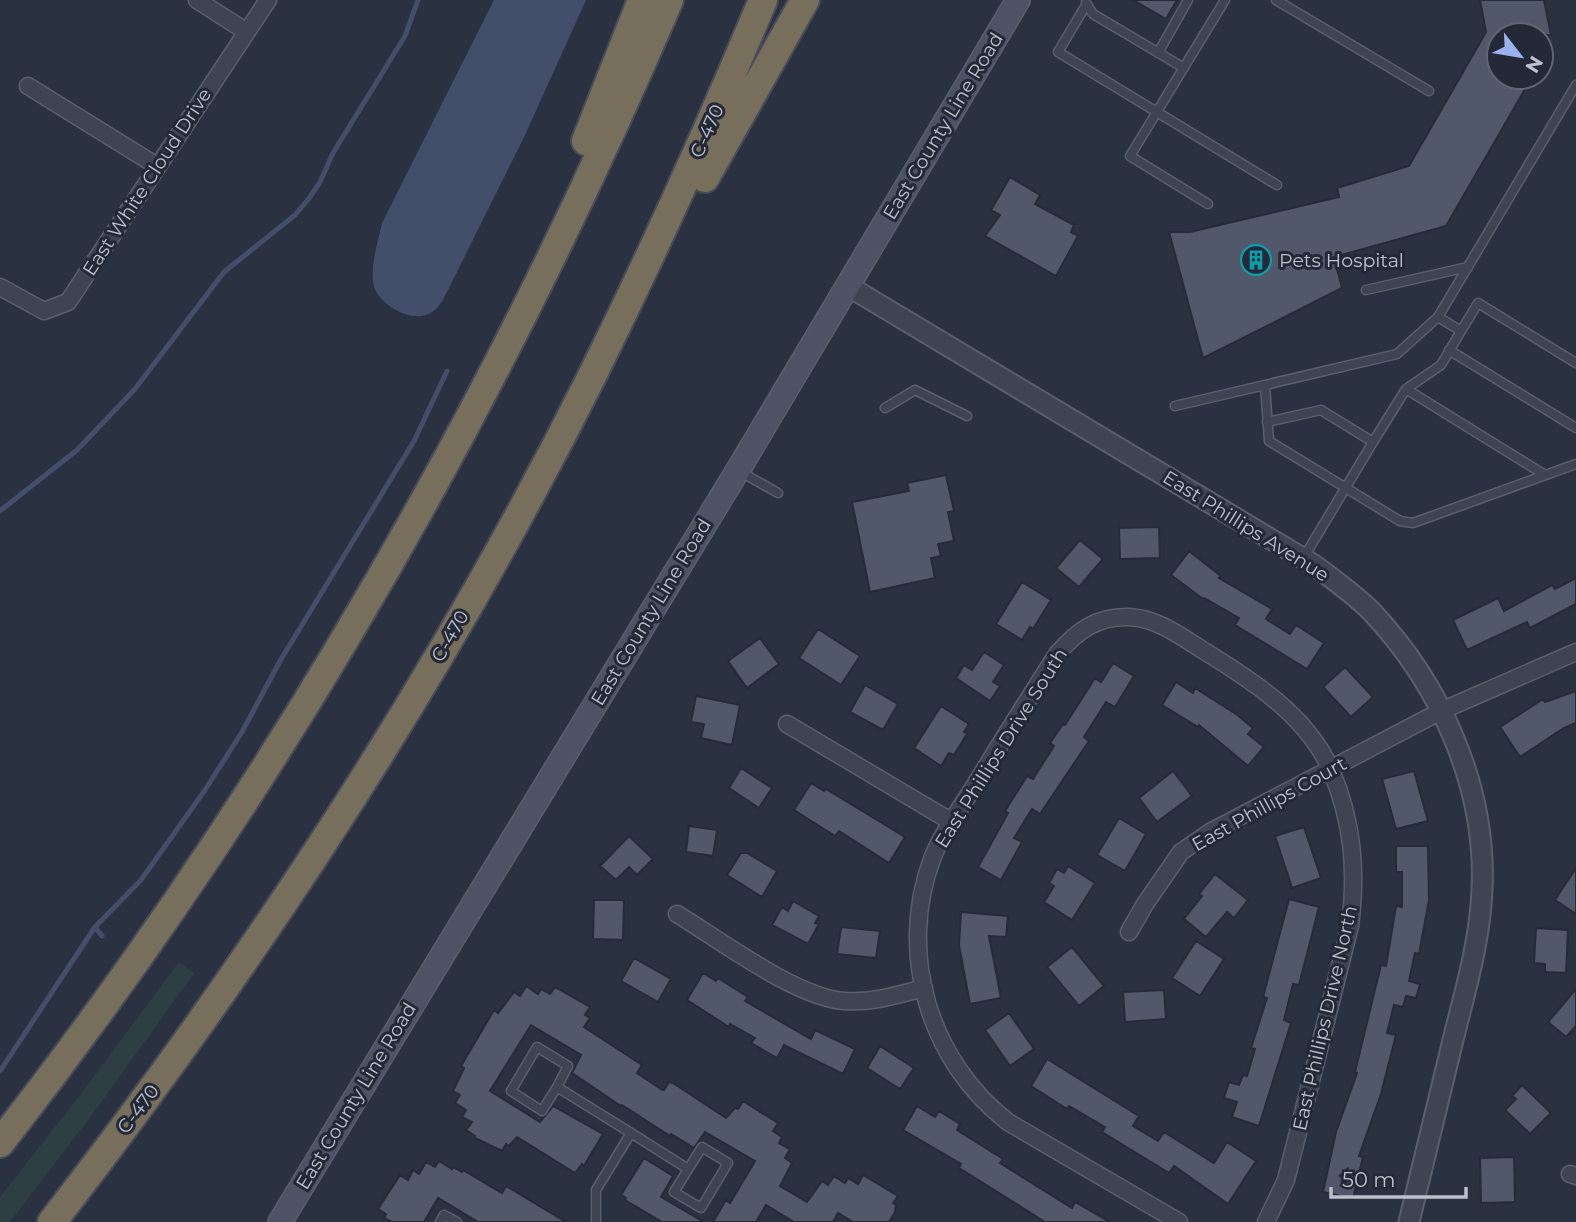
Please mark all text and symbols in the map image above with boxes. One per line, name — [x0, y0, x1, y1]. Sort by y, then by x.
north arrow — [1485, 21, 1555, 91]
street label: East County Line Road — [878, 28, 1008, 224]
text: N — [1520, 52, 1548, 77]
street label: East White Cloud Drive — [78, 84, 216, 280]
street label: C-470 — [685, 101, 729, 161]
building icon: Pets Hospital — [1239, 243, 1273, 277]
place label: Pets Hospital — [1279, 249, 1404, 272]
street label: East Phillips Avenue — [1159, 466, 1333, 586]
street label: East County Line Road — [586, 514, 716, 710]
street label: C-470 — [426, 606, 474, 666]
street label: East Phillips Drive South — [930, 644, 1072, 852]
street label: East Phillips Court — [1188, 752, 1351, 856]
street label: East Phillips Drive North — [1288, 903, 1362, 1133]
street label: East County Line Road — [291, 998, 421, 1194]
street label: C-470 — [112, 1080, 164, 1138]
scale bar — [1331, 1156, 1466, 1200]
text: 50 m — [1342, 1167, 1396, 1192]

